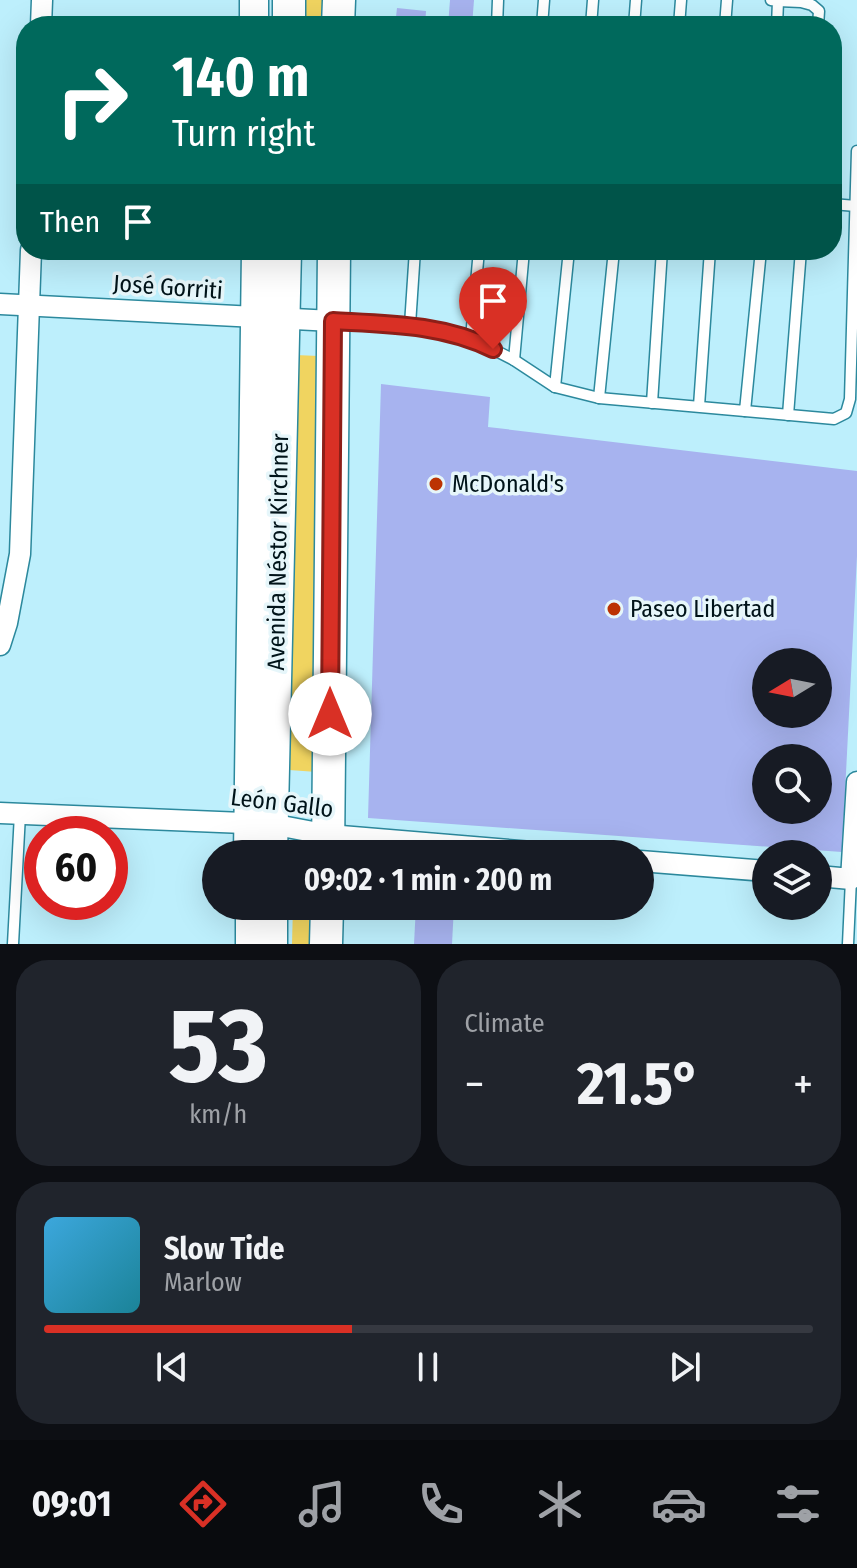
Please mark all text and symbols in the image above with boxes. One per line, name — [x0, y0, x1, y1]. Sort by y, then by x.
text: 140 m — [172, 44, 309, 111]
icon: right — [40, 48, 144, 152]
text: Turn right — [172, 112, 315, 156]
icon: arrive — [116, 200, 160, 244]
text: Then — [40, 204, 100, 240]
pin — [459, 267, 527, 349]
street label: José Gorriti — [112, 269, 224, 305]
icon: arrive — [471, 279, 515, 323]
street label: Avenida Néstor Kirchner — [262, 433, 294, 671]
place label: McDonald's — [452, 470, 564, 498]
marker: McDonald's — [427, 475, 445, 493]
place label: Paseo Libertad — [630, 595, 775, 623]
marker: Paseo Libertad — [605, 600, 623, 618]
north arrow — [752, 648, 832, 728]
map controls — [752, 648, 832, 920]
position arrow — [288, 672, 372, 756]
button: search — [752, 744, 832, 824]
street label: León Gallo — [229, 783, 335, 823]
speed limit sign: 60 — [24, 816, 128, 920]
button: layers — [752, 840, 832, 920]
text: 09:02 · 1 min · 200 m — [304, 862, 552, 898]
text: 53 — [169, 984, 268, 1109]
text: Climate — [465, 1008, 545, 1039]
text: 21.5° — [577, 1048, 700, 1120]
text: − — [465, 1058, 484, 1111]
text: + — [793, 1058, 813, 1111]
text: km/h — [189, 1099, 247, 1130]
text: Slow Tide — [164, 1231, 285, 1267]
text: Marlow — [164, 1267, 242, 1298]
icon: previous — [150, 1345, 194, 1389]
icon: pause — [406, 1345, 450, 1389]
icon: next — [663, 1345, 707, 1389]
icon: directions — [175, 1476, 231, 1532]
icon: music — [294, 1476, 350, 1532]
icon: phone — [413, 1476, 469, 1532]
icon: climate — [532, 1476, 588, 1532]
icon: car — [651, 1476, 707, 1532]
icon: filters — [770, 1476, 826, 1532]
text: 09:01 — [31, 1482, 112, 1526]

